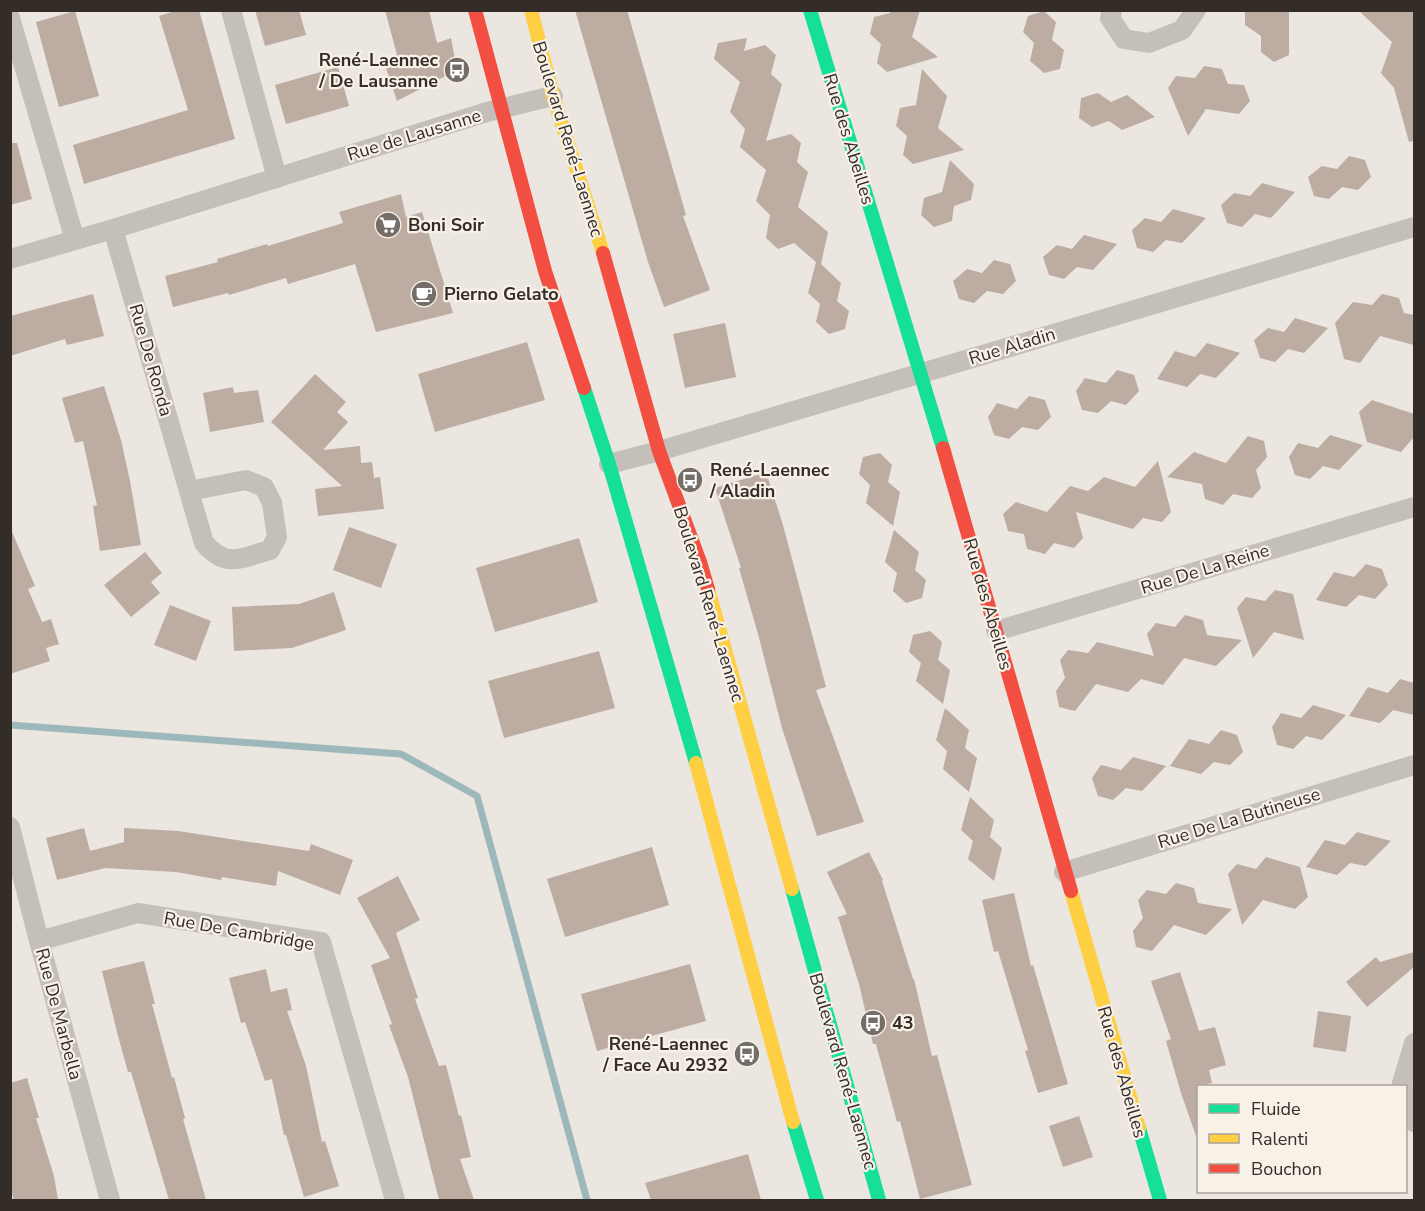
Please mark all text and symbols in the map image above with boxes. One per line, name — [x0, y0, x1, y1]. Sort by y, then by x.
street label: Boulevard René-Laennec — [527, 38, 609, 240]
place label: René-Laennec / De Lausanne — [318, 48, 439, 93]
bus stop icon: René-Laennec / De Lausanne — [442, 55, 472, 85]
street label: Rue des Abeilles — [818, 71, 880, 207]
street label: Rue de Lausanne — [344, 103, 484, 167]
supermarket icon: Boni Soir — [373, 210, 403, 240]
place label: Boni Soir — [408, 213, 484, 237]
cafe icon: Pierno Gelato — [409, 279, 439, 309]
place label: Pierno Gelato — [444, 282, 559, 306]
street label: Rue De Ronda — [123, 301, 179, 419]
street label: Rue Aladin — [966, 321, 1058, 371]
place label: René-Laennec / Aladin — [709, 458, 830, 503]
bus stop icon: René-Laennec / Aladin — [675, 465, 705, 495]
street label: Boulevard René-Laennec — [668, 503, 750, 705]
street label: Rue des Abeilles — [958, 535, 1018, 673]
street label: Rue De La Reine — [1138, 538, 1272, 600]
street label: Rue De La Butineuse — [1155, 782, 1323, 854]
street label: Rue De Cambridge — [162, 906, 316, 956]
street label: Rue De Marbella — [30, 945, 88, 1083]
street label: Boulevard René-Laennec — [803, 970, 883, 1172]
street label: Rue des Abeilles — [1092, 1003, 1152, 1141]
bus stop icon: 43 — [858, 1008, 888, 1038]
place label: 43 — [892, 1011, 914, 1035]
place label: René-Laennec / Face Au 2932 — [602, 1032, 729, 1077]
bus stop icon: René-Laennec / Face Au 2932 — [732, 1039, 762, 1069]
legend — [1197, 1085, 1407, 1193]
text: Fluide — [1251, 1097, 1301, 1121]
text: Ralenti — [1251, 1127, 1308, 1151]
text: Bouchon — [1251, 1157, 1322, 1181]

